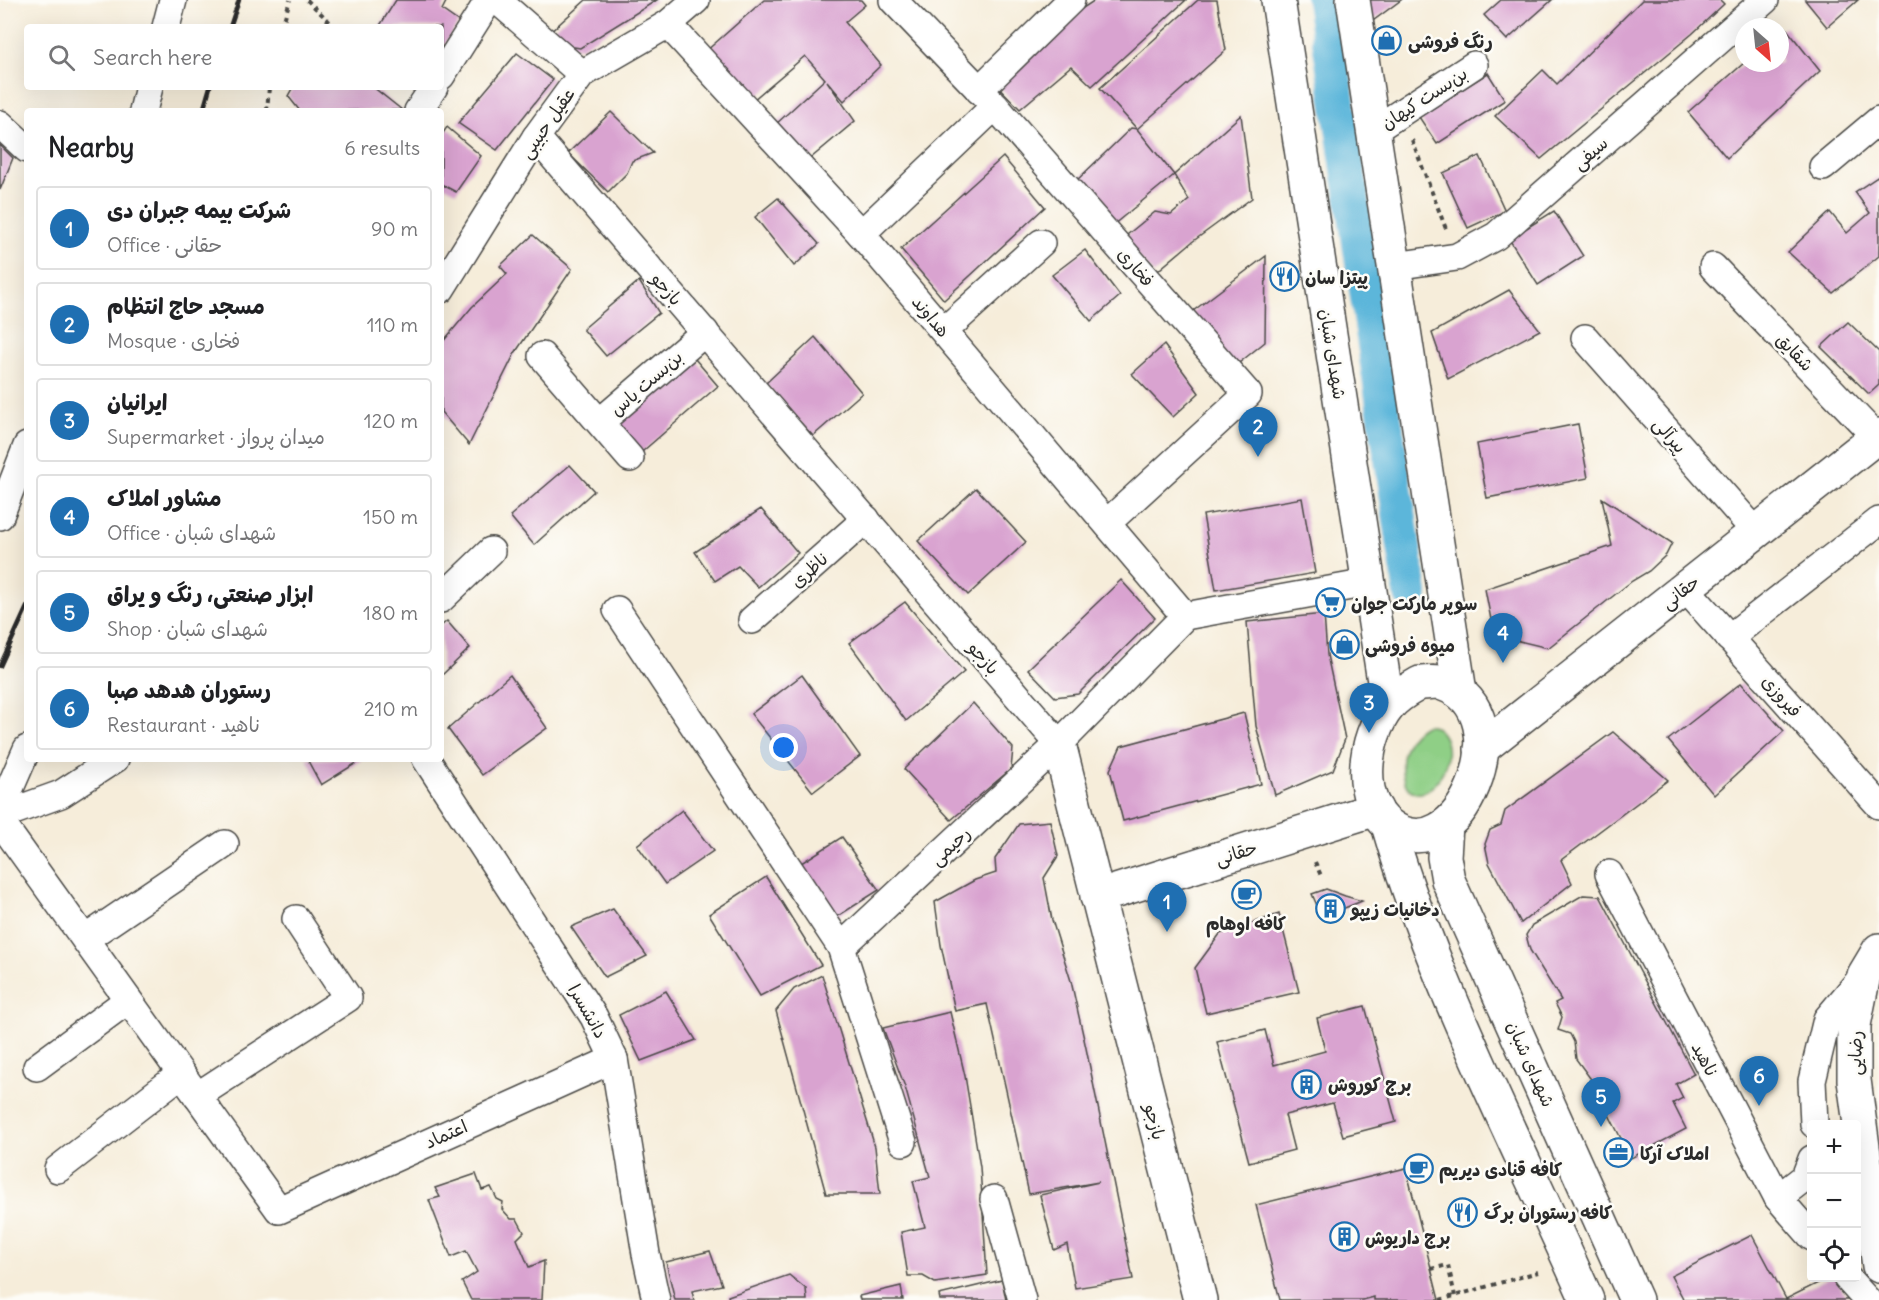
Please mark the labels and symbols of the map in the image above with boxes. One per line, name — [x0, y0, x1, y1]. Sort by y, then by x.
north arrow — [1735, 18, 1789, 72]
shop icon: رنگ فروشی — [1371, 25, 1403, 57]
place label: رنگ فروشی — [1408, 30, 1493, 54]
street label: بن‌بست کیهان — [1376, 62, 1472, 134]
street label: عقیل حبیبی — [514, 83, 580, 163]
street label: سیفی — [1567, 131, 1613, 175]
street label: فخاری — [1113, 243, 1159, 291]
restaurant icon: پیتزا سان — [1268, 261, 1300, 293]
street label: بازجو — [645, 266, 688, 310]
place label: پیتزا سان — [1305, 266, 1369, 290]
street label: هداوند — [907, 290, 955, 342]
street label: شهدای شبان — [1314, 307, 1352, 401]
street label: شقایق — [1771, 328, 1819, 376]
street label: بن‌بست یاس — [605, 345, 687, 421]
pin: 2 — [1238, 408, 1278, 457]
street label: پیرآلی — [1647, 412, 1692, 458]
street label: ناظری — [785, 547, 833, 593]
street label: حقانی — [1656, 570, 1704, 614]
supermarket icon: سوپر مارکت جوان — [1314, 587, 1346, 619]
place label: سوپر مارکت جوان — [1351, 592, 1477, 616]
pin: 4 — [1484, 614, 1522, 663]
shop icon: میوه فروشی — [1328, 629, 1360, 661]
place label: میوه فروشی — [1365, 634, 1455, 658]
street label: بازجو — [962, 635, 1005, 679]
street label: فیروزی — [1757, 670, 1807, 722]
pin: 3 — [1350, 684, 1388, 733]
your location — [769, 733, 798, 762]
street label: رحیمی — [925, 821, 975, 871]
street label: حقانی — [1212, 835, 1260, 871]
cafe icon: کافه اوهام — [1230, 878, 1262, 910]
pin: 1 — [1148, 882, 1186, 932]
building icon: دخانیات زیپو — [1314, 893, 1346, 925]
place label: دخانیات زیپو — [1349, 898, 1440, 922]
place label: کافه اوهام — [1206, 912, 1286, 938]
street label: دانشسرا — [563, 980, 613, 1042]
street label: شهدای شبان — [1502, 1017, 1560, 1111]
street label: رضایی — [1843, 1030, 1867, 1076]
street label: ناهید — [1687, 1038, 1723, 1080]
pin: 6 — [1740, 1056, 1778, 1106]
building icon: برج کوروش — [1291, 1068, 1323, 1100]
place label: برج کوروش — [1328, 1073, 1411, 1096]
pin: 5 — [1582, 1078, 1620, 1127]
street label: بازجو — [1139, 1100, 1171, 1142]
street label: اعتماد — [421, 1114, 471, 1154]
office icon: املاک آرکا — [1603, 1137, 1635, 1169]
place label: املاک آرکا — [1640, 1142, 1709, 1165]
cafe icon: کافه قنادی دیریم — [1402, 1153, 1434, 1185]
place label: کافه قنادی دیریم — [1439, 1158, 1562, 1184]
restaurant icon: کافه رستوران برگ — [1447, 1196, 1479, 1228]
place label: کافه رستوران برگ — [1484, 1201, 1612, 1225]
building icon: برج داریوش — [1328, 1221, 1360, 1253]
place label: برج داریوش — [1365, 1226, 1451, 1250]

